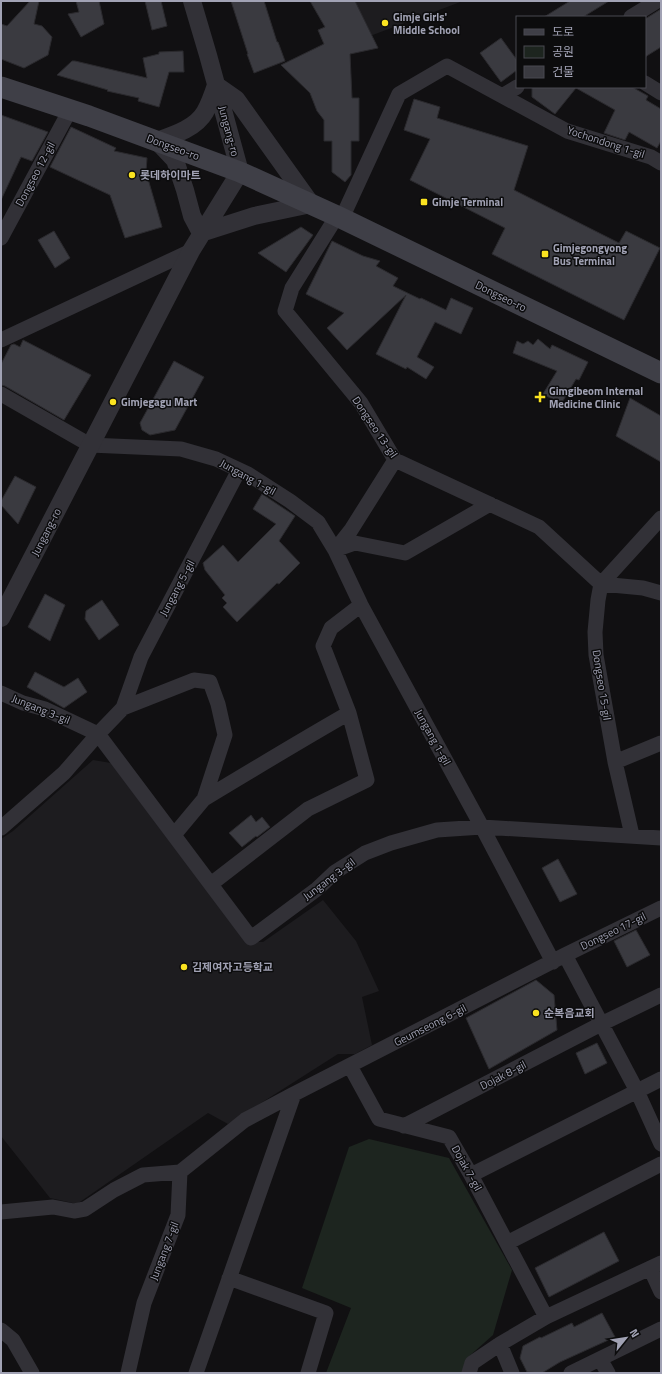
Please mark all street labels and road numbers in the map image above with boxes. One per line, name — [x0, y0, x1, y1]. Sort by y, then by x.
street label: Jungang-ro — [215, 104, 243, 158]
street label: Yochondong 1-gil — [565, 122, 647, 162]
street label: Dongseo-ro — [144, 130, 202, 164]
street label: Dongseo 12-gil — [11, 139, 59, 209]
street label: Dongseo-ro — [473, 277, 530, 315]
street label: Dongseo 13-gil — [348, 393, 402, 461]
street label: Jungang 1-gil — [217, 455, 279, 499]
street label: Jungang-ro — [27, 505, 65, 559]
street label: Jungang 5-gil — [155, 557, 199, 619]
street label: Dongseo 15-gil — [589, 649, 615, 721]
street label: Jungang 3-gil — [9, 690, 73, 728]
street label: Jungang 1-gil — [411, 706, 455, 768]
street label: Jungang 3-gil — [300, 854, 358, 904]
street label: Dongseo 17-gil — [578, 908, 648, 954]
street label: Geumseong 6-gil — [391, 1000, 469, 1050]
street label: Dojak 8-gil — [477, 1057, 529, 1093]
street label: Dojak 7-gil — [448, 1142, 486, 1194]
street label: Jungang 7-gil — [145, 1219, 183, 1283]

